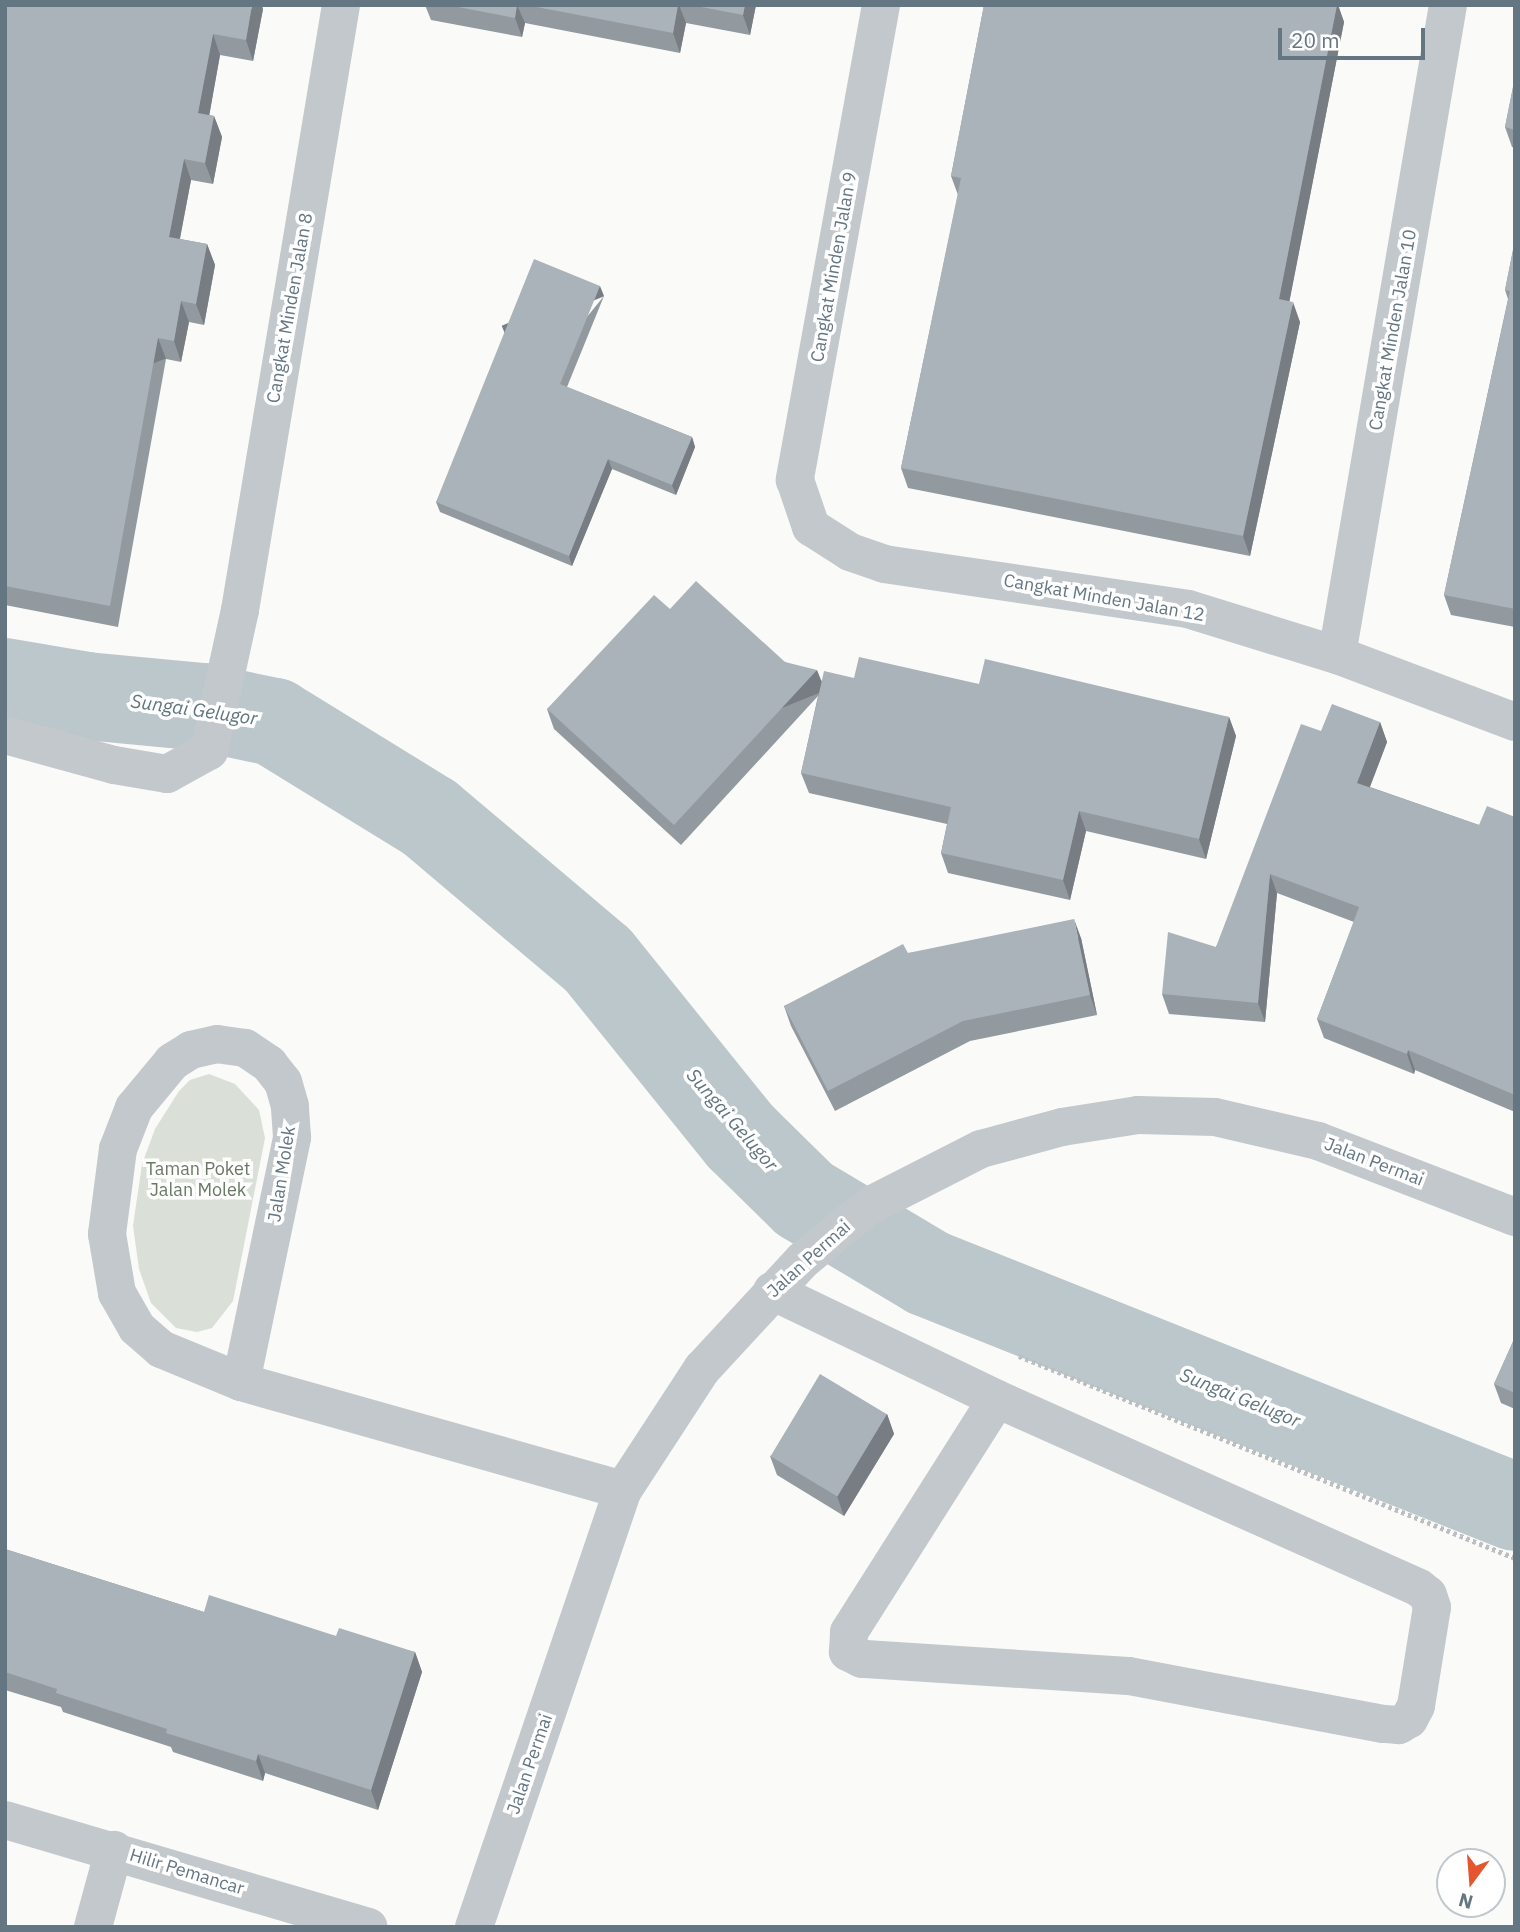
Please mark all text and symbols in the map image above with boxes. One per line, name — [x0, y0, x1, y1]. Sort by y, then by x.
scale bar — [1282, 14, 1429, 58]
text: 20 m — [1291, 26, 1340, 54]
street label: Cangkat Minden Jalan 9 — [807, 170, 861, 364]
street label: Cangkat Minden Jalan 8 — [263, 211, 317, 405]
street label: Cangkat Minden Jalan 10 — [1365, 228, 1421, 432]
street label: Cangkat Minden Jalan 12 — [1002, 570, 1206, 626]
water label: Sungai Gelugor — [129, 690, 259, 730]
water label: Sungai Gelugor — [682, 1064, 782, 1176]
street label: Jalan Molek — [264, 1125, 300, 1223]
street label: Jalan Permai — [1321, 1133, 1427, 1191]
park label: Taman Poket Jalan Molek — [146, 1159, 250, 1202]
street label: Jalan Permai — [763, 1216, 855, 1302]
water label: Sungai Gelugor — [1177, 1364, 1303, 1432]
street label: Jalan Permai — [503, 1711, 557, 1817]
street label: Hilir Pemancar — [127, 1844, 247, 1900]
north arrow — [1436, 1848, 1506, 1918]
text: N — [1456, 1888, 1476, 1915]

